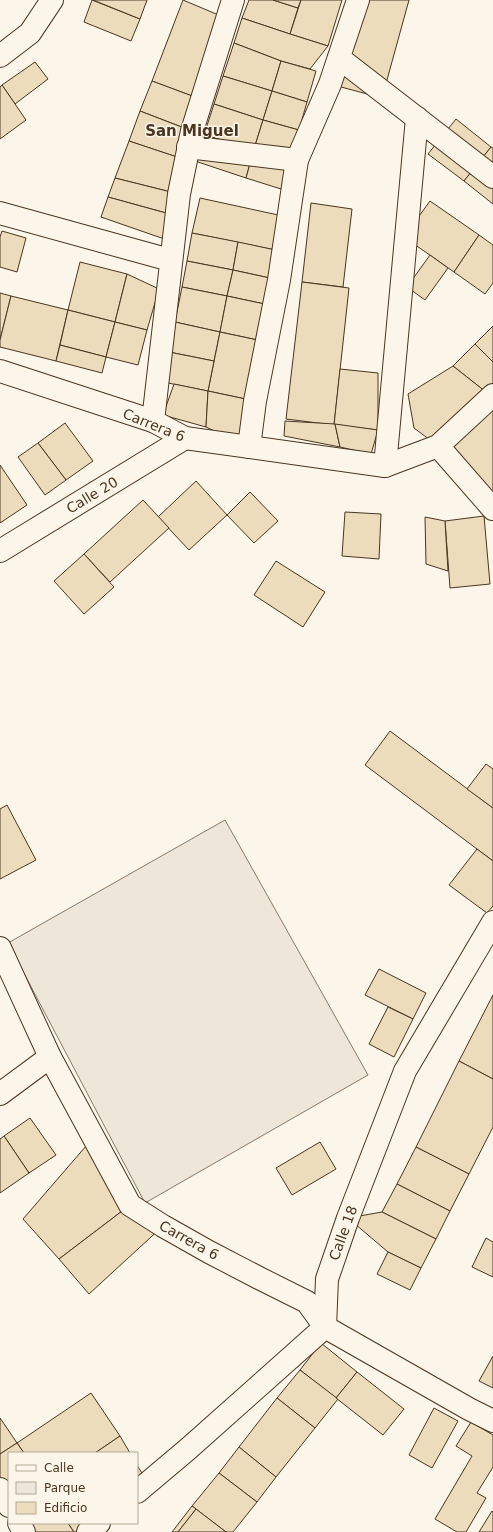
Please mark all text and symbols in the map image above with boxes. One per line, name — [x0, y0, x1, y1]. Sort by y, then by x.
district label: San Miguel — [145, 122, 239, 140]
street label: Carrera 6 — [121, 405, 187, 445]
street label: Calle 20 — [63, 473, 121, 517]
street label: Calle 18 — [326, 1203, 360, 1263]
street label: Carrera 6 — [156, 1217, 222, 1263]
legend — [8, 1452, 138, 1524]
text: Calle — [44, 1461, 74, 1475]
text: Parque — [44, 1481, 85, 1495]
text: Edificio — [44, 1501, 87, 1515]

